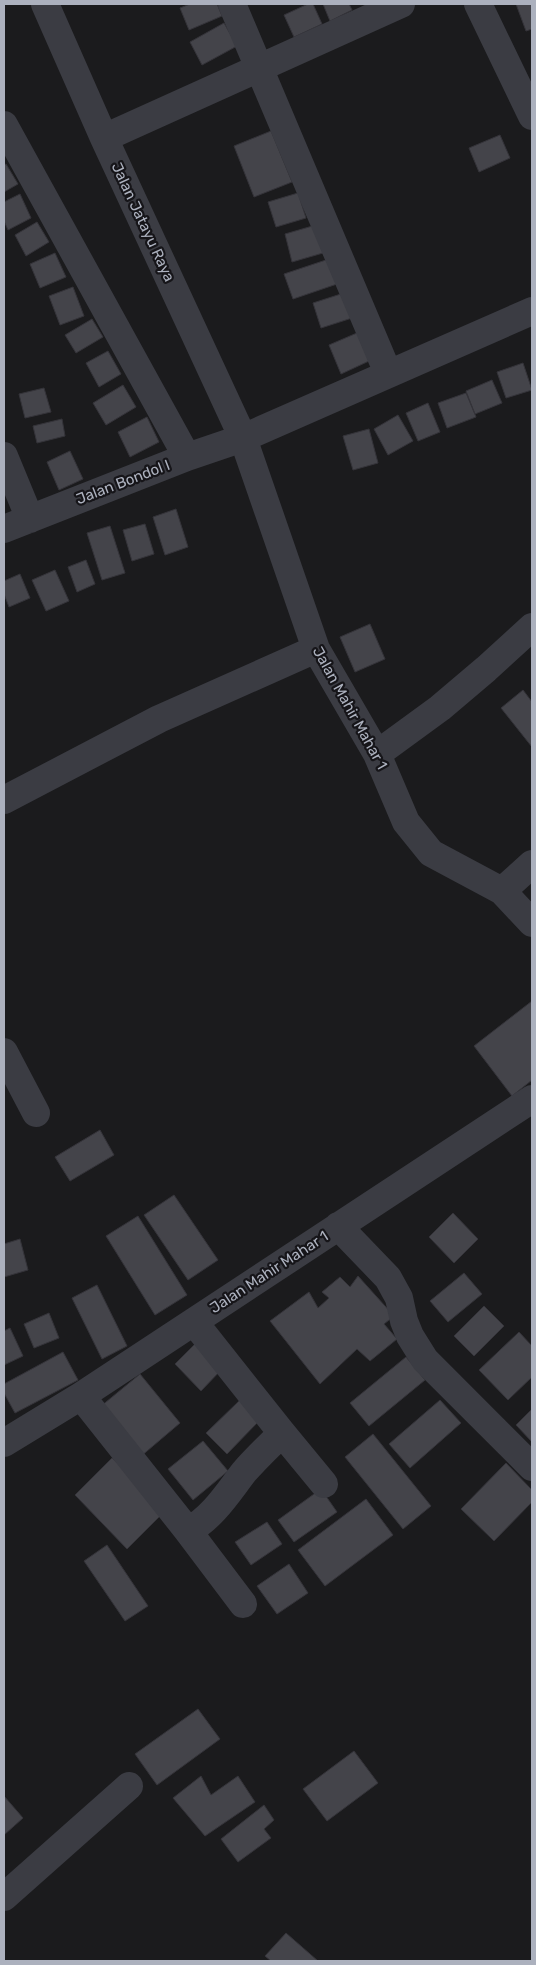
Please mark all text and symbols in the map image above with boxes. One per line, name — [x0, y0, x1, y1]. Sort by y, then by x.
street label: Jalan Jatayu Raya — [108, 160, 178, 284]
street label: Jalan Bondol I — [74, 456, 172, 508]
street label: Jalan Mahir Mahar 1 — [309, 644, 391, 772]
street label: Jalan Mahir Mahar 1 — [206, 1227, 332, 1317]

